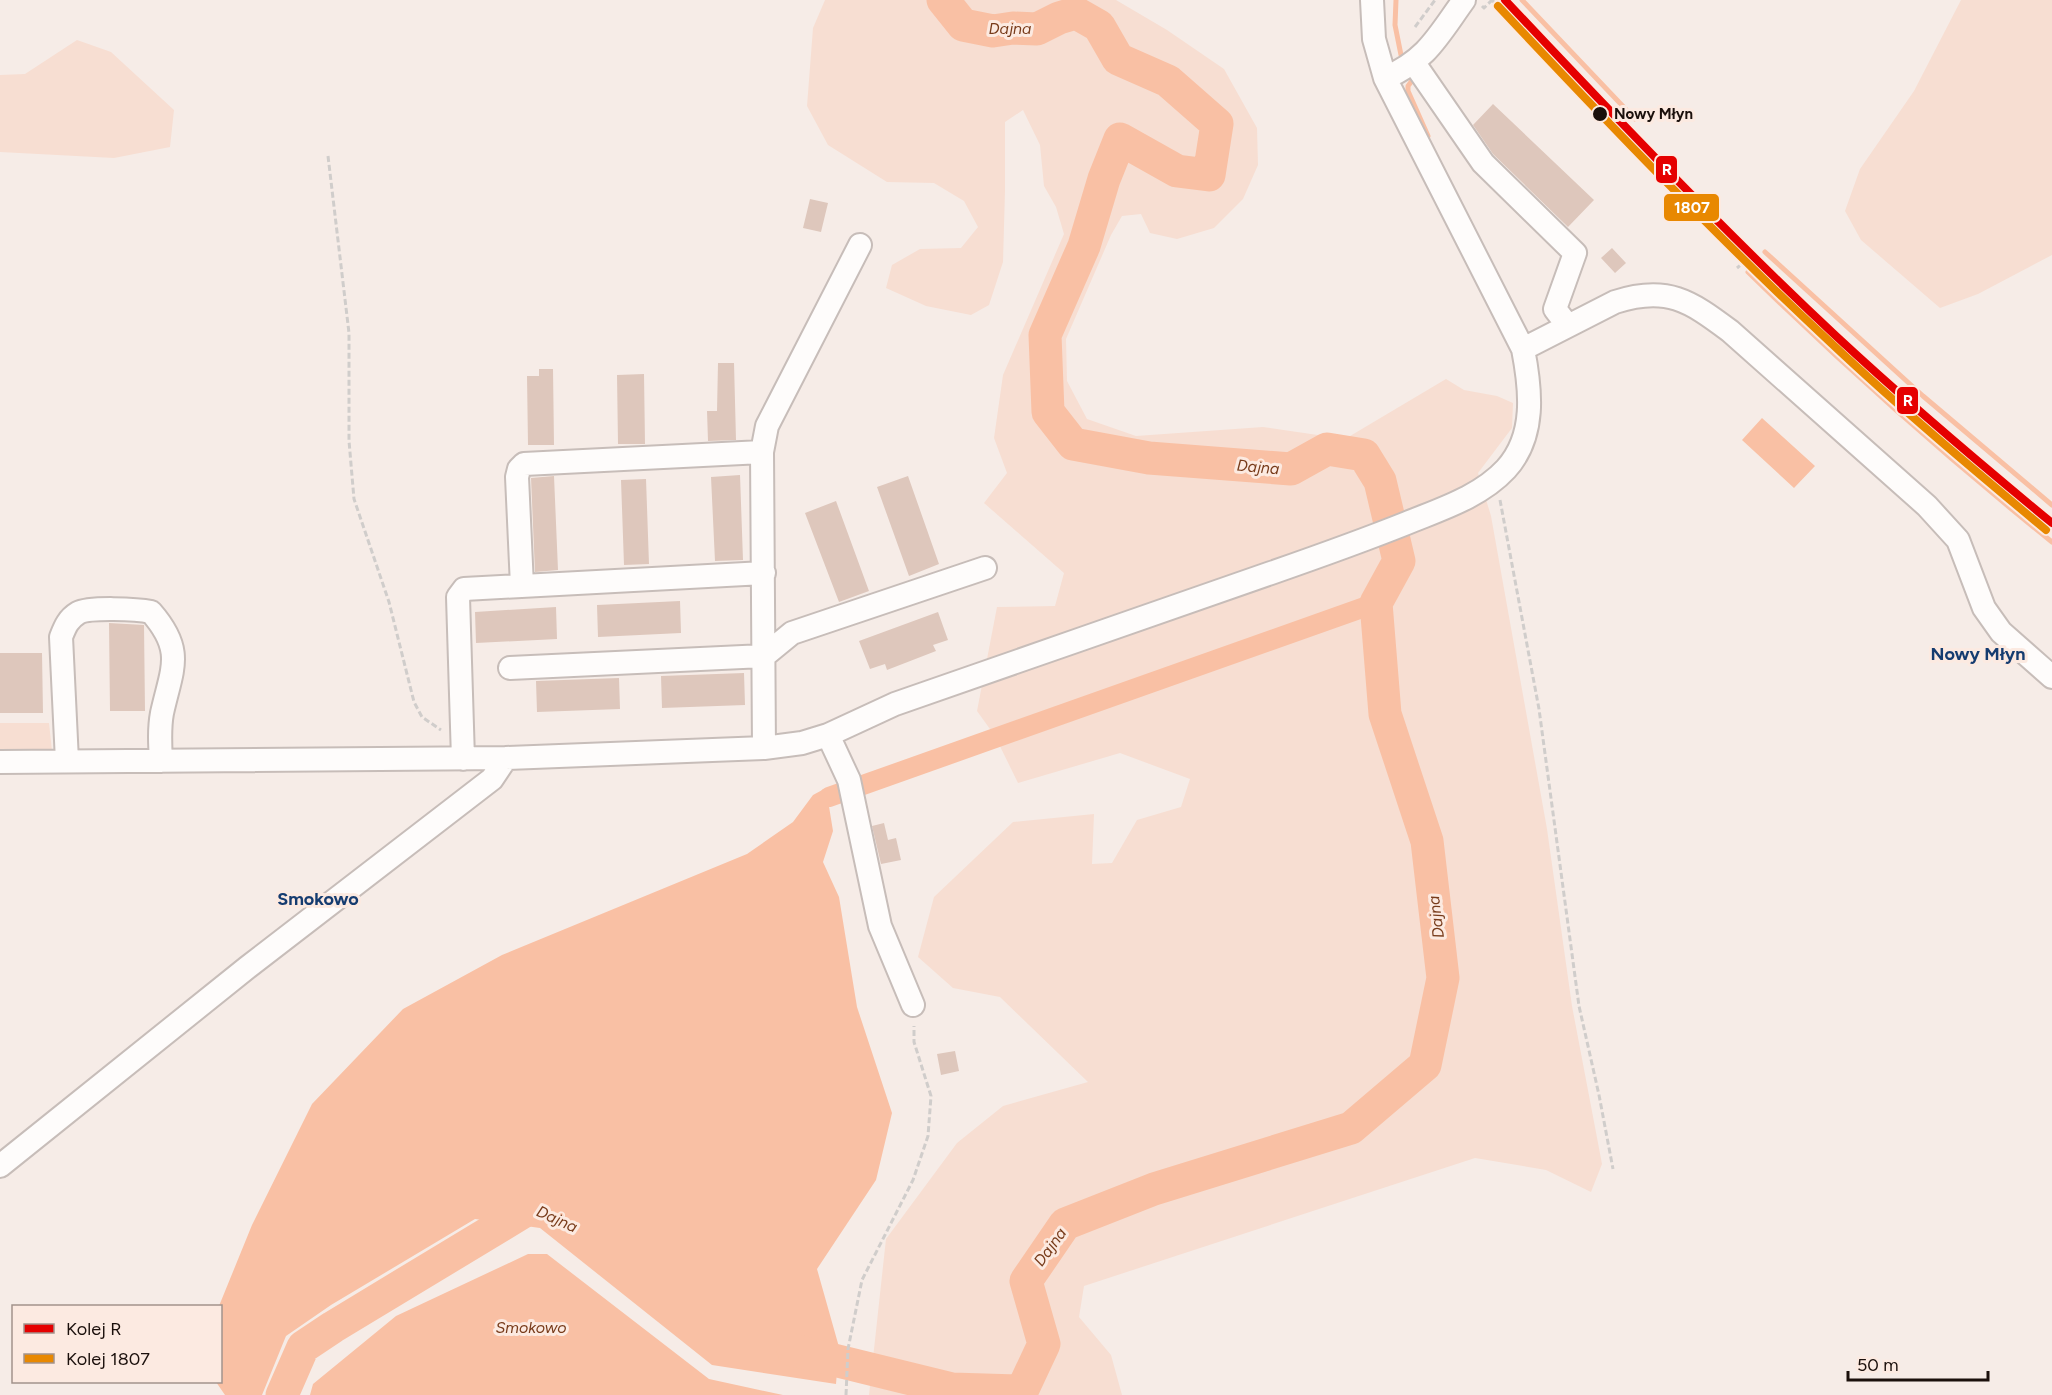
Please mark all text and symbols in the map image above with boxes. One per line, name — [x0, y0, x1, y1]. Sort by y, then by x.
water label: Dajna — [989, 19, 1031, 38]
marker: Nowy Młyn — [1591, 105, 1609, 123]
place label: Nowy Młyn — [1614, 105, 1693, 123]
line badge: R — [1655, 155, 1678, 184]
text: R — [1662, 160, 1672, 179]
line badge: 1807 — [1663, 193, 1720, 222]
text: 1807 — [1674, 198, 1710, 217]
line badge: R — [1896, 386, 1919, 415]
text: R — [1903, 391, 1913, 410]
water label: Dajna — [1236, 456, 1280, 478]
district label: Nowy Młyn — [1931, 643, 2025, 665]
district label: Smokowo — [277, 888, 359, 910]
water label: Dajna — [1424, 895, 1448, 939]
water label: Dajna — [534, 1202, 580, 1236]
water label: Dajna — [1030, 1224, 1070, 1270]
legend — [12, 1305, 222, 1383]
text: Kolej R — [66, 1318, 122, 1340]
water label: Smokowo — [495, 1318, 567, 1337]
scale bar — [1848, 1344, 1988, 1382]
text: Kolej 1807 — [66, 1348, 150, 1370]
text: 50 m — [1857, 1354, 1899, 1376]

